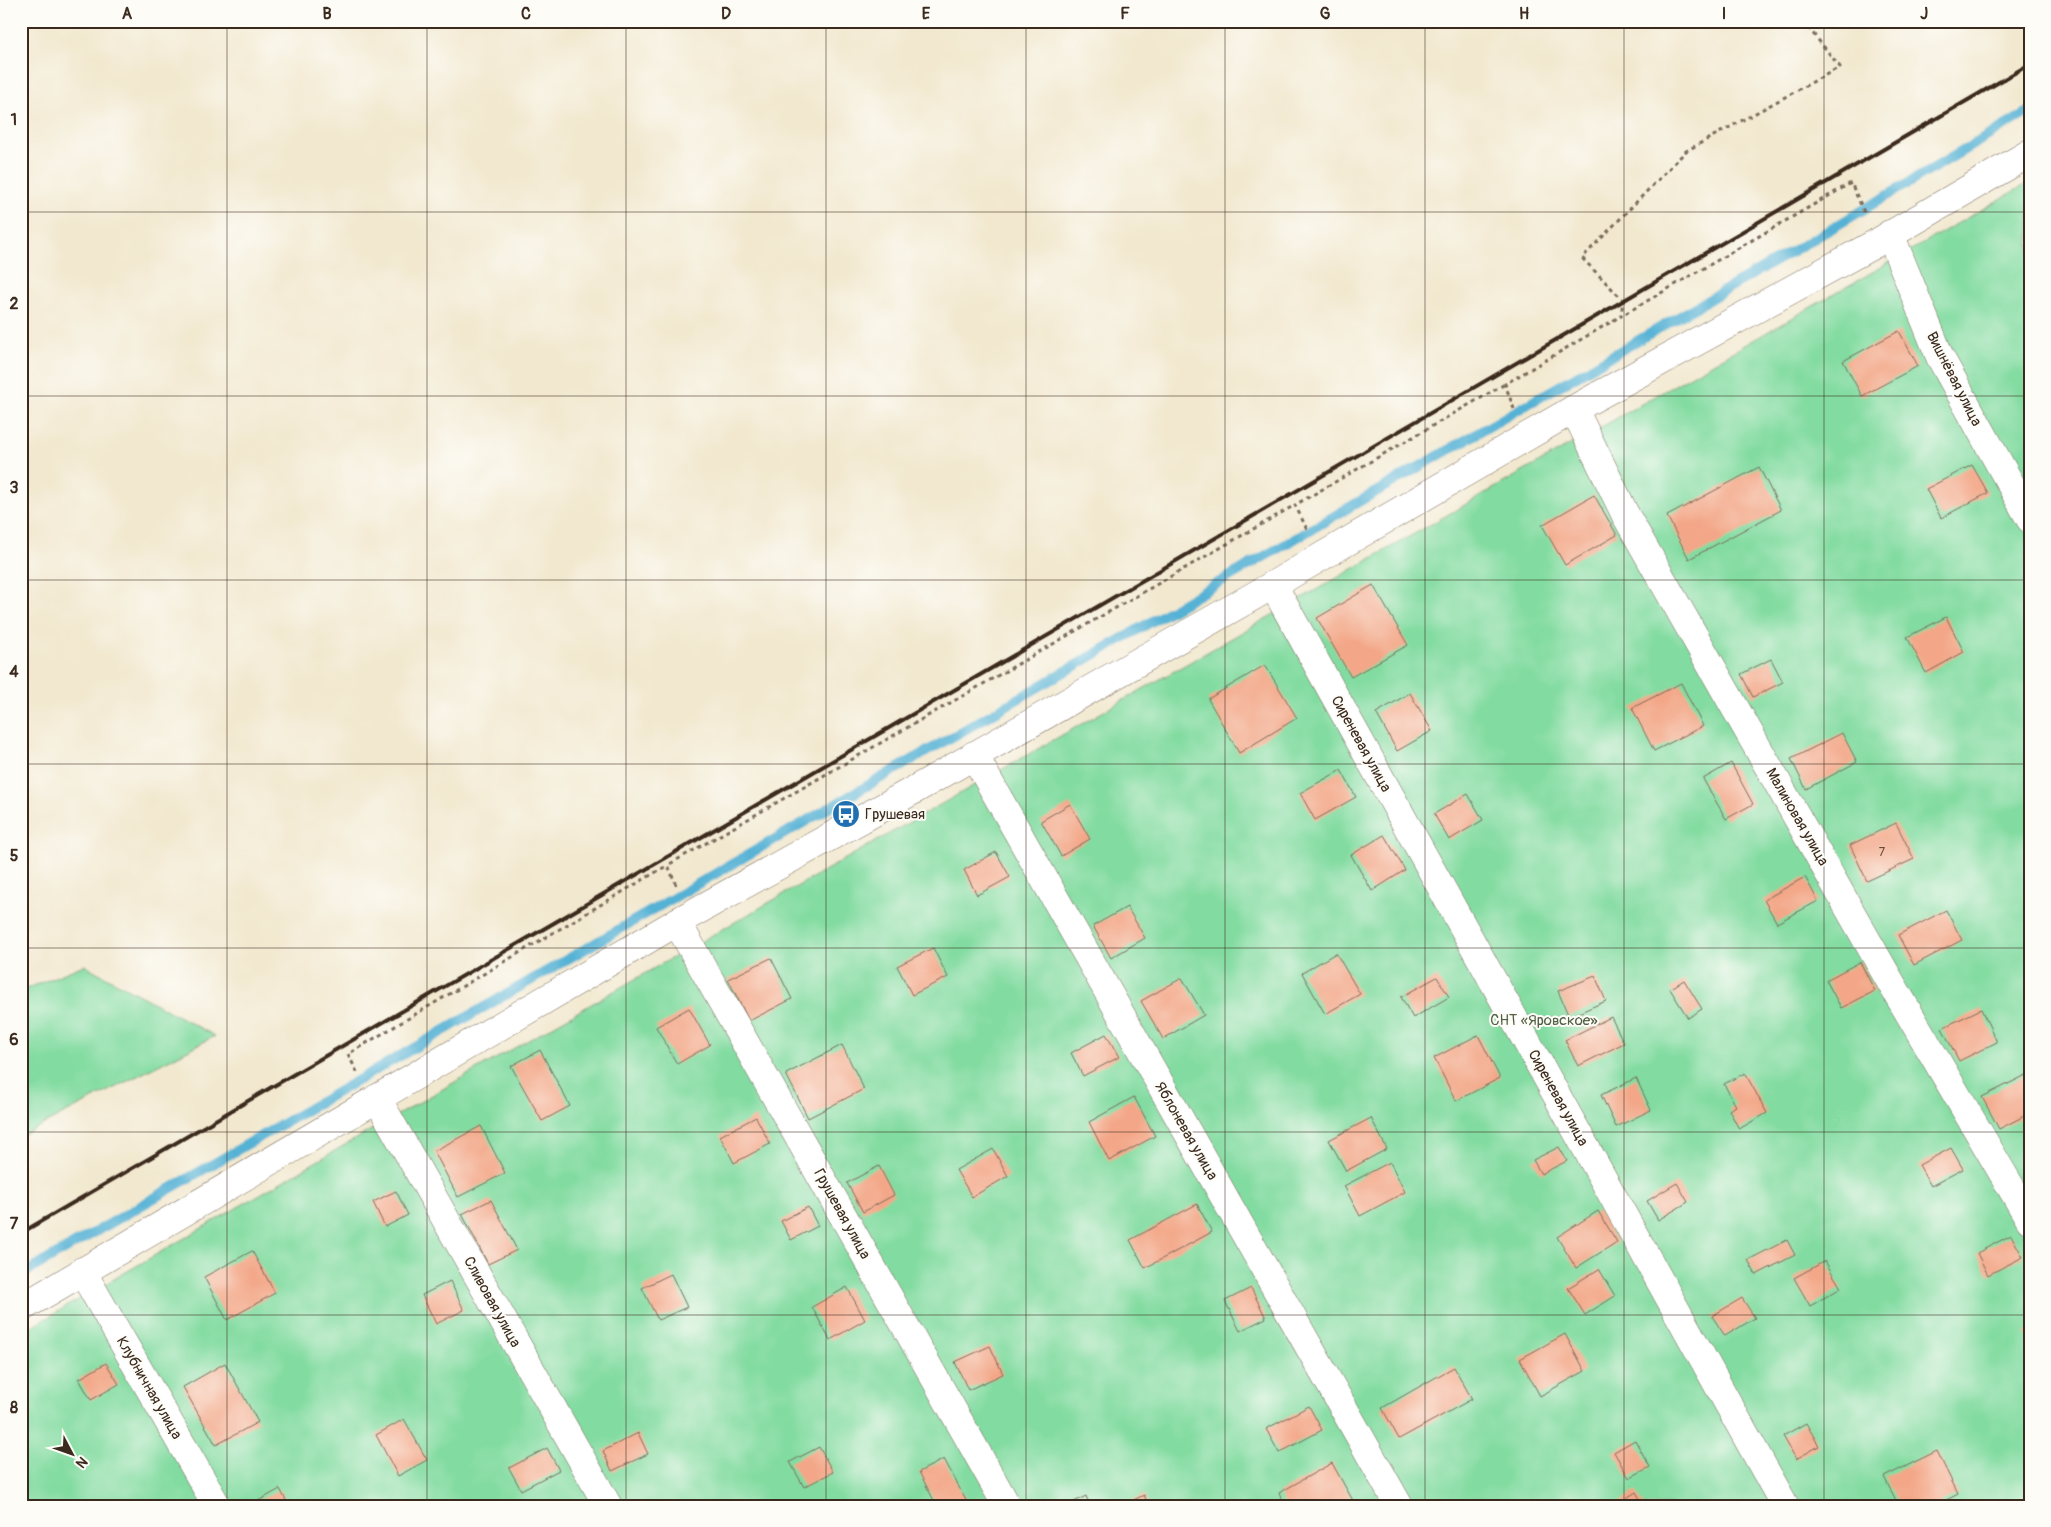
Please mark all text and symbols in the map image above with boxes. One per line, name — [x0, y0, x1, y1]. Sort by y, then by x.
text: A — [122, 4, 133, 24]
text: B — [322, 4, 332, 24]
text: C — [521, 4, 531, 24]
text: D — [721, 4, 731, 24]
text: E — [922, 4, 931, 24]
text: F — [1120, 4, 1130, 24]
text: G — [1320, 4, 1331, 24]
text: H — [1519, 4, 1529, 24]
text: I — [1722, 4, 1726, 24]
text: J — [1920, 4, 1928, 24]
text: 1 — [11, 110, 17, 130]
text: 2 — [10, 294, 19, 314]
street label: Вишнёвая улица — [1922, 329, 1986, 429]
text: 3 — [10, 478, 19, 498]
text: 4 — [9, 662, 19, 682]
street label: Сиреневая улица — [1327, 692, 1395, 796]
street label: Малиновая улица — [1761, 765, 1833, 869]
bus stop icon: Грушевая — [831, 799, 861, 829]
place label: Грушевая — [865, 805, 925, 824]
house number: 7 — [1879, 845, 1886, 860]
text: 5 — [10, 846, 19, 866]
park label: СНТ «Яровское» — [1490, 1011, 1598, 1030]
text: 6 — [9, 1030, 19, 1050]
street label: Сиреневая улица — [1524, 1046, 1592, 1150]
street label: Яблоневая улица — [1150, 1079, 1222, 1183]
street label: Грушевая улица — [809, 1165, 875, 1263]
text: 7 — [10, 1214, 19, 1234]
street label: Сливовая улица — [459, 1253, 525, 1351]
street label: Клубничная улица — [112, 1333, 186, 1443]
text: 8 — [10, 1398, 18, 1418]
north arrow — [48, 1430, 98, 1480]
text: N — [72, 1453, 91, 1471]

